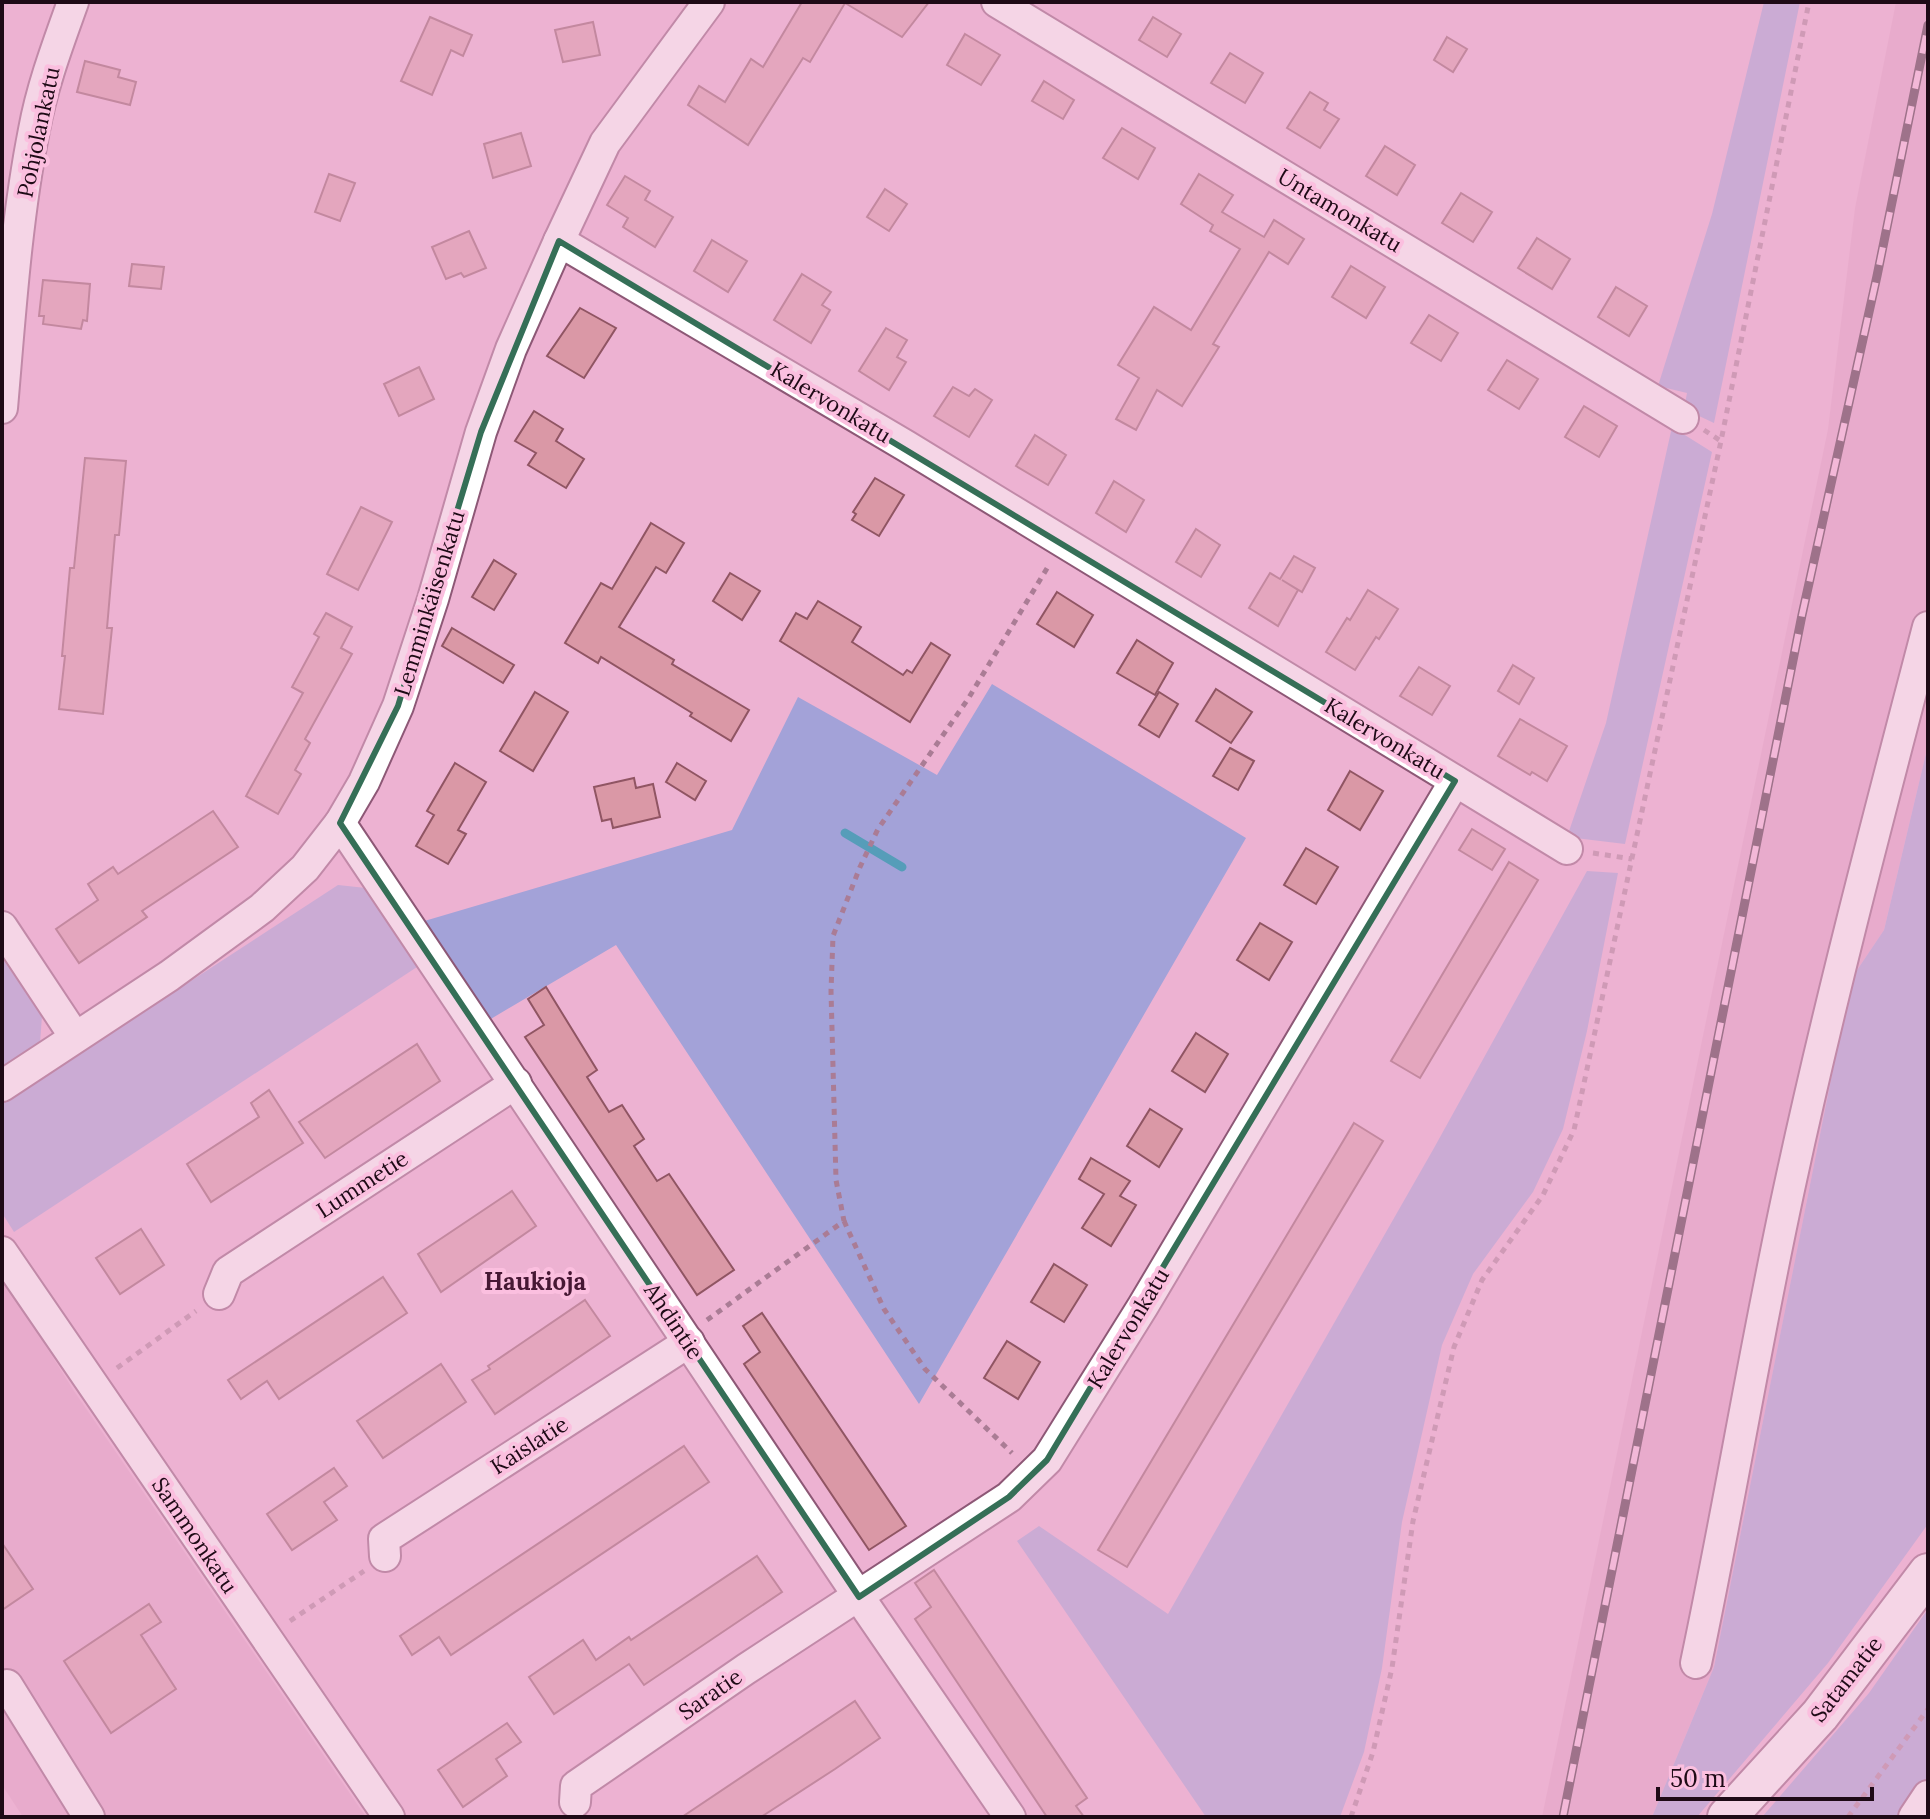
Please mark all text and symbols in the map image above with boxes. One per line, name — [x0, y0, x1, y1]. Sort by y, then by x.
street label: Pohjolankatu — [10, 64, 66, 200]
street label: Untamonkatu — [1273, 162, 1407, 258]
street label: Kalervonkatu — [766, 355, 896, 449]
street label: Lemminkäisenkatu — [387, 507, 471, 699]
street label: Kalervonkatu — [1320, 691, 1450, 785]
street label: Lummetie — [311, 1144, 413, 1224]
street label: Kalervonkatu — [1081, 1263, 1175, 1393]
district label: Haukioja — [484, 1266, 586, 1297]
street label: Ahdintie — [638, 1277, 710, 1365]
street label: Kaislatie — [485, 1410, 573, 1480]
street label: Sammonkatu — [146, 1472, 244, 1598]
street label: Satamatie — [1804, 1631, 1888, 1727]
street label: Saratie — [673, 1662, 747, 1726]
scale bar — [1658, 1751, 1872, 1801]
text: 50 m — [1670, 1763, 1726, 1794]

